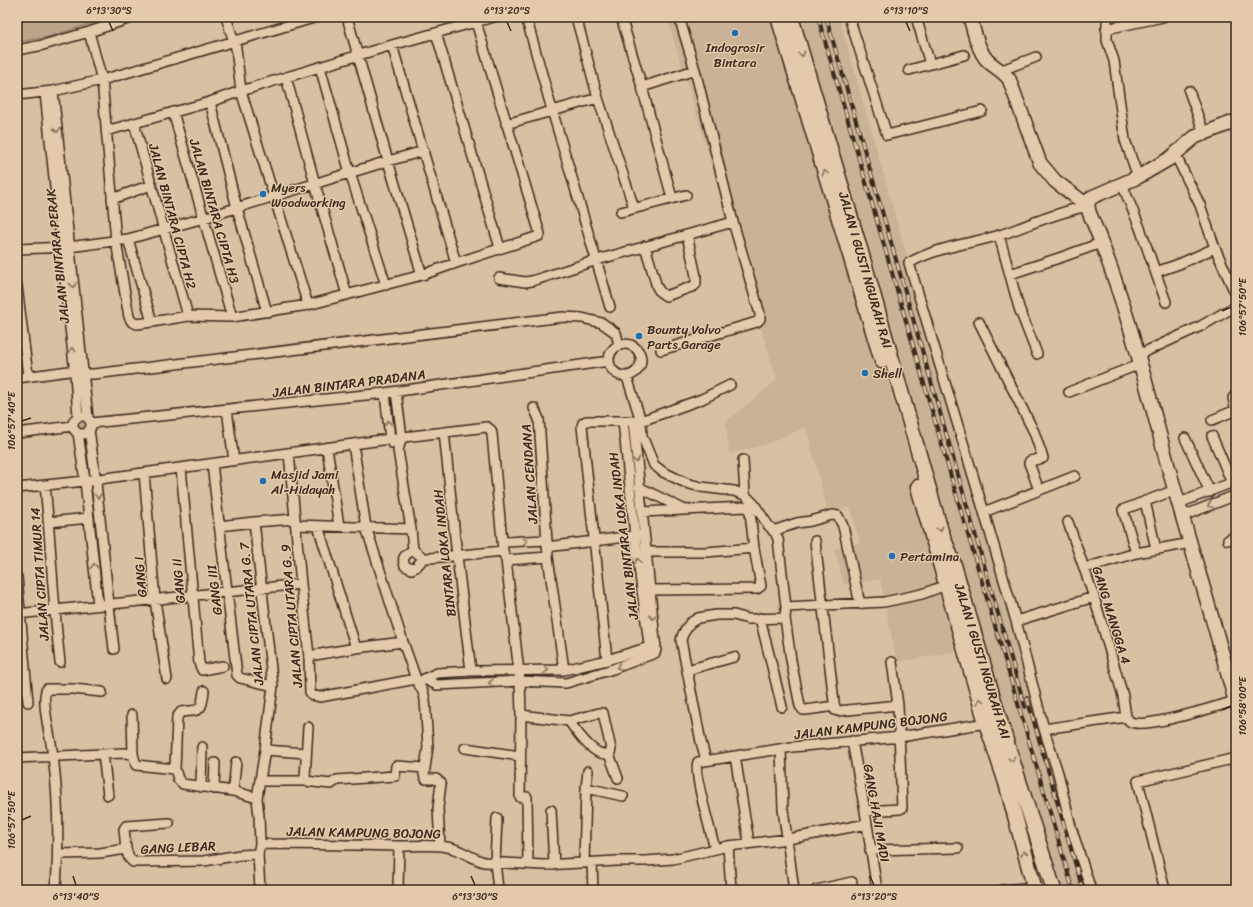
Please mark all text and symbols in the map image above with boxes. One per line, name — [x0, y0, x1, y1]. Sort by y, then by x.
text: 6°13'30"S — [86, 2, 133, 20]
text: 6°13'20"S — [484, 2, 531, 20]
text: 6°13'10"S — [884, 2, 929, 20]
marker: Indogrosir Bintara — [730, 28, 740, 38]
place label: Indogrosir Bintara — [704, 36, 765, 74]
one-way arrow — [797, 51, 806, 58]
one-way arrow — [52, 127, 61, 133]
street label: JALAN BINTARA CIPTA H3 — [183, 135, 246, 286]
street label: JALAN BINTARA CIPTA H2 — [142, 140, 203, 292]
one-way arrow — [821, 170, 830, 177]
place label: Myers Woodworking — [271, 176, 346, 214]
street label: JALAN BINTARA PERAK — [39, 186, 76, 325]
street label: JALAN I GUSTI NGURAH RAI — [832, 188, 899, 351]
marker: Myers Woodworking — [258, 189, 268, 199]
text: 106°57'50"E — [1234, 276, 1252, 336]
one-way arrow — [68, 282, 77, 289]
place label: Bounty Volvo Parts Garage — [647, 318, 721, 356]
marker: Bounty Volvo Parts Garage — [634, 331, 644, 341]
one-way arrow — [68, 347, 77, 353]
place label: Shell — [873, 362, 902, 385]
street label: JALAN BINTARA PRADANA — [270, 363, 427, 404]
marker: Shell — [860, 368, 870, 378]
text: 106°57'40"E — [3, 390, 21, 450]
one-way arrow — [384, 420, 393, 426]
street label: JALAN CENDANA — [515, 423, 545, 526]
street label: JALAN BINTARA LOKA INDAH — [602, 451, 645, 622]
one-way arrow — [632, 457, 641, 463]
place label: Masjid Jami Al-Hidayah — [270, 463, 339, 501]
marker: Masjid Jami Al-Hidayah — [258, 476, 268, 486]
street label: BINTARA LOKA INDAH — [426, 488, 463, 618]
one-way arrow — [94, 493, 103, 499]
one-way arrow — [1206, 501, 1213, 509]
street label: JALAN CIPTA TIMUR 14 — [23, 507, 56, 642]
one-way arrow — [935, 525, 944, 532]
one-way arrow — [522, 537, 528, 545]
street label: JALAN CIPTA UTARA G. 7 — [232, 540, 271, 687]
street label: JALAN CIPTA UTARA G. 9 — [274, 543, 309, 690]
place label: Pertamina — [900, 545, 960, 568]
marker: Pertamina — [887, 551, 897, 561]
street label: GANG I — [127, 555, 154, 599]
street label: GANG II — [165, 557, 192, 605]
one-way arrow — [634, 558, 643, 564]
one-way arrow — [90, 563, 99, 569]
street label: GANG III — [200, 563, 229, 616]
street label: GANG MANGGA 4 — [1086, 563, 1137, 667]
street label: JALAN I GUSTI NGURAH RAI — [948, 579, 1017, 742]
one-way arrow — [648, 614, 657, 620]
one-way arrow — [615, 662, 622, 671]
one-way arrow — [543, 666, 549, 674]
text: 106°58'00"E — [1234, 675, 1252, 735]
one-way arrow — [488, 678, 494, 687]
one-way arrow — [976, 698, 985, 705]
street label: JALAN KAMPUNG BOJONG — [792, 705, 949, 746]
one-way arrow — [1008, 756, 1016, 763]
street label: GANG HAJI MADI — [857, 762, 896, 864]
text: 106°57'50"E — [3, 789, 21, 849]
street label: JALAN KAMPUNG BOJONG — [286, 820, 441, 845]
street label: GANG LEBAR — [140, 834, 216, 861]
one-way arrow — [1021, 849, 1029, 856]
text: 6°13'40"S — [53, 888, 100, 906]
text: 6°13'30"S — [452, 888, 499, 906]
text: 6°13'20"S — [851, 888, 898, 906]

